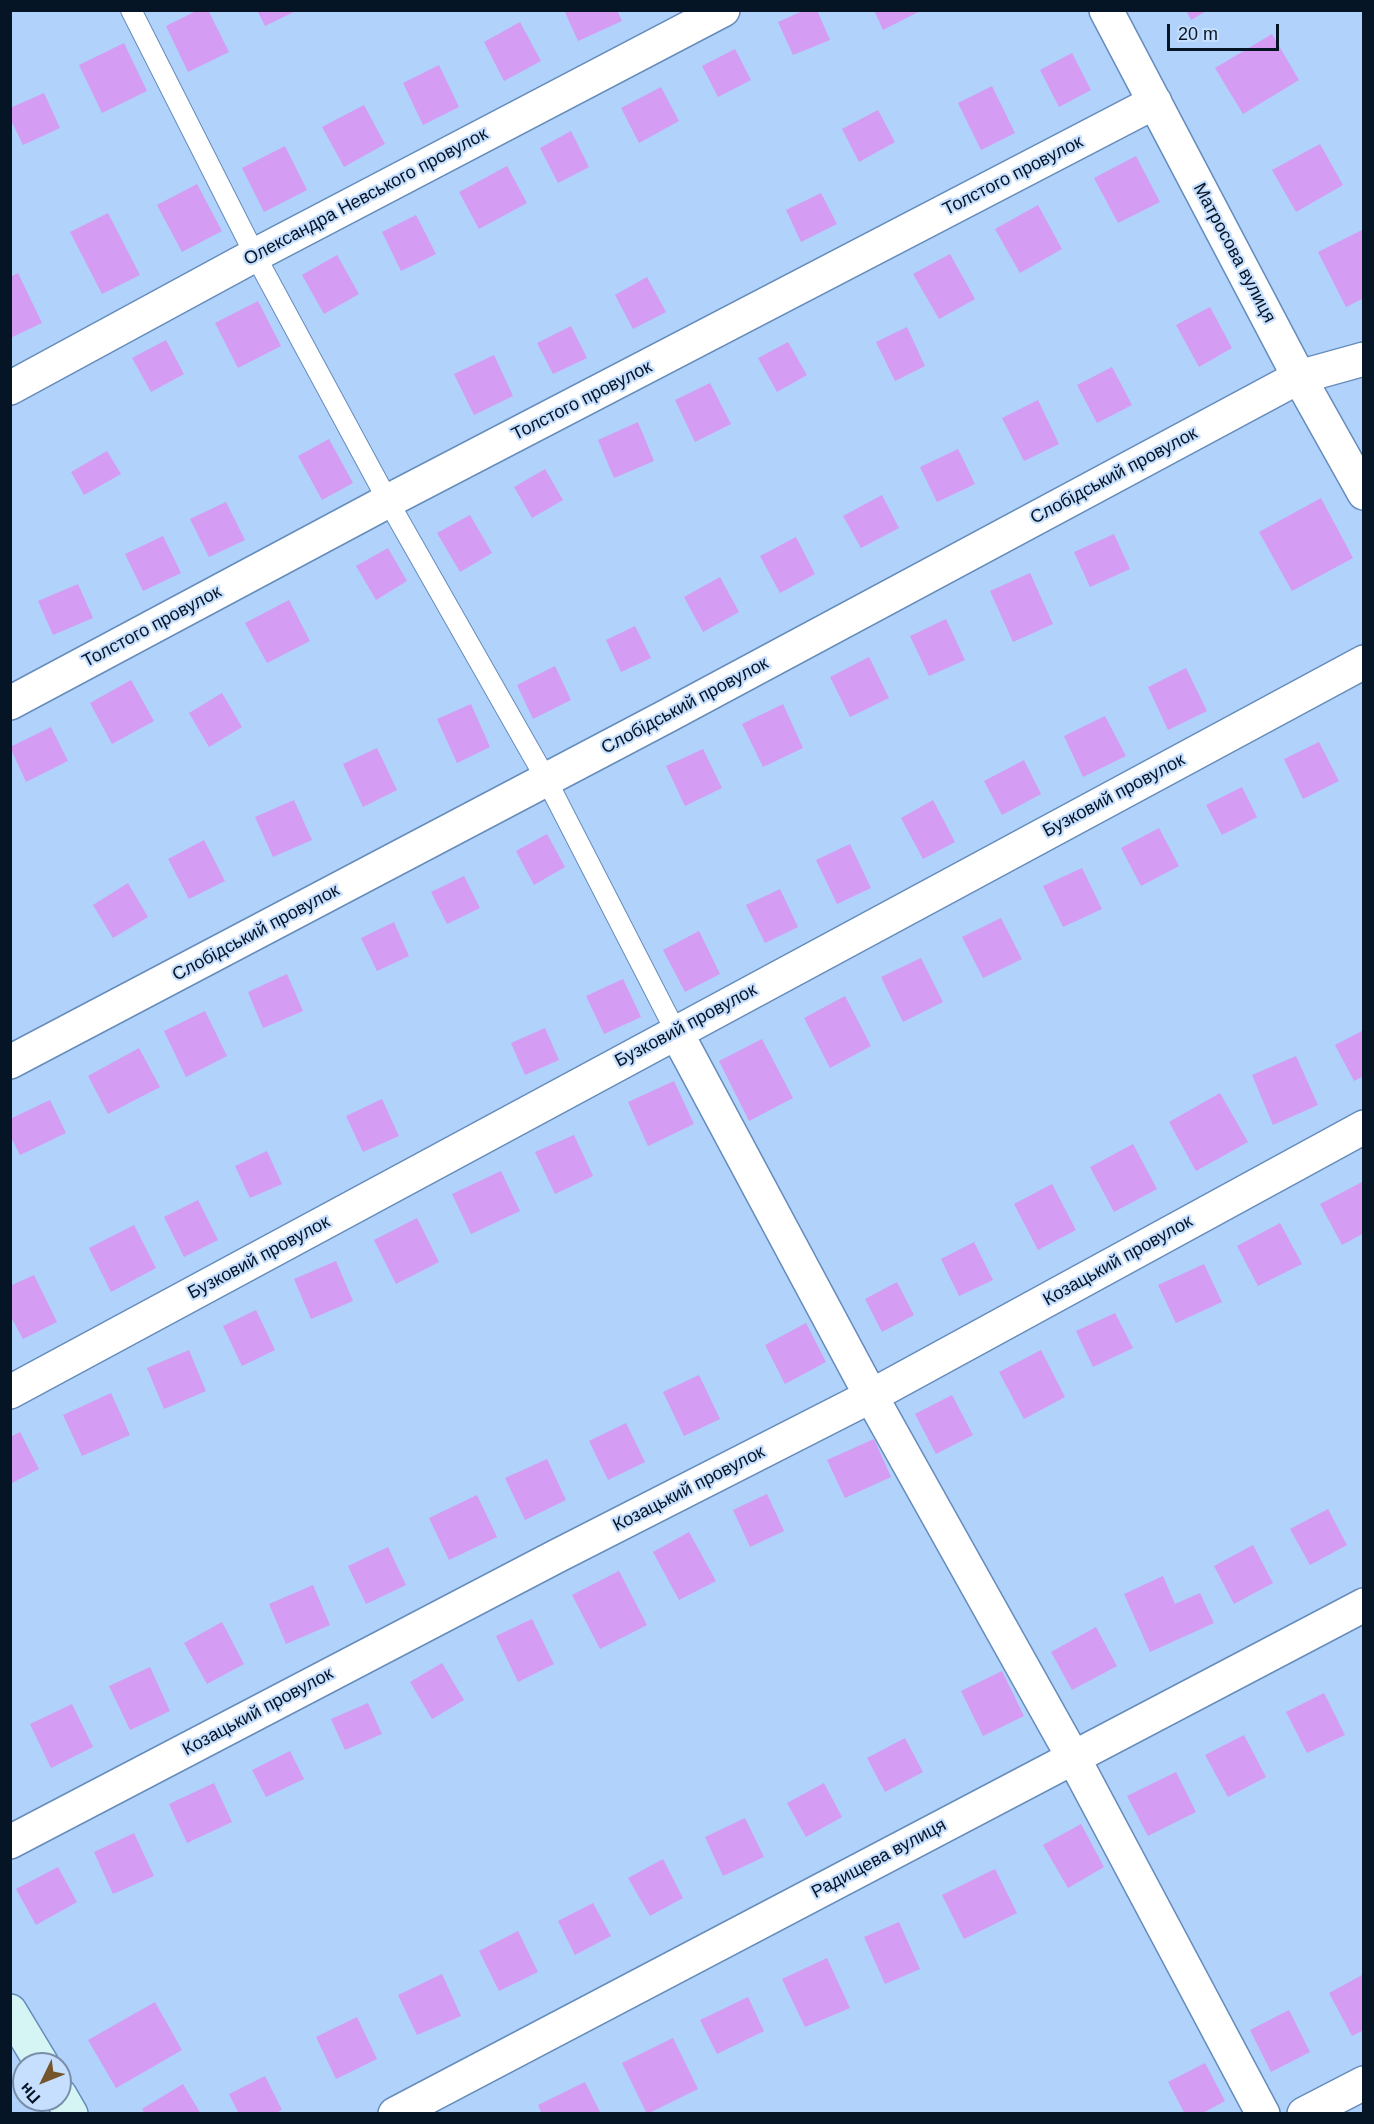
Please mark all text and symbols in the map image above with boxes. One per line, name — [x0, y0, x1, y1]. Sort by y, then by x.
scale bar — [1170, 12, 1282, 50]
text: 20 m — [1178, 24, 1218, 44]
street label: Олександра Невського провулок — [240, 123, 492, 271]
street label: Толстого провулок — [939, 131, 1087, 221]
street label: Матросова вулиця — [1188, 179, 1280, 327]
street label: Толстого провулок — [508, 356, 656, 446]
street label: Слобідський провулок — [1027, 423, 1201, 529]
street label: Толстого провулок — [79, 581, 225, 673]
street label: Слобідський провулок — [598, 653, 772, 759]
street label: Бузковий провулок — [1039, 749, 1189, 843]
street label: Слобідський провулок — [169, 880, 343, 986]
street label: Бузковий провулок — [611, 979, 761, 1073]
street label: Бузковий провулок — [184, 1211, 334, 1305]
street label: Козацький провулок — [1040, 1211, 1196, 1311]
street label: Козацький провулок — [610, 1441, 768, 1537]
street label: Козацький провулок — [179, 1663, 337, 1761]
street label: Радищева вулиця — [808, 1814, 950, 1904]
north arrow — [12, 2052, 72, 2112]
text: Пн — [17, 2080, 43, 2107]

